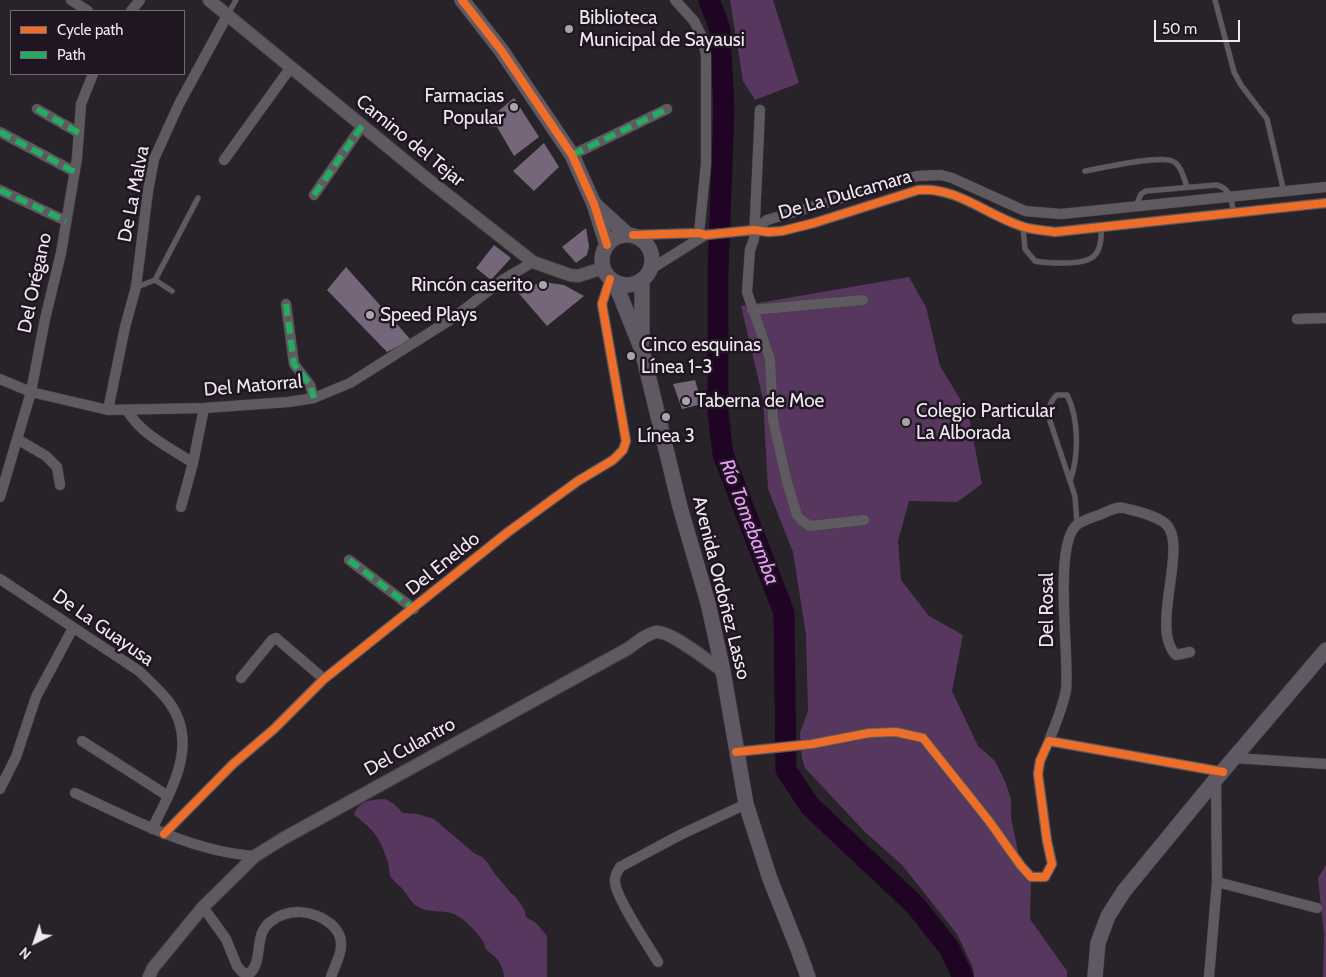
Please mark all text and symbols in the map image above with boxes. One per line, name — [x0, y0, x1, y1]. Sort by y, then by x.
place label: Biblioteca Municipal de Sayausi — [579, 7, 745, 51]
legend — [10, 10, 185, 75]
scale bar — [1156, 10, 1242, 42]
text: 50 m — [1162, 20, 1197, 38]
text: Cycle path — [57, 21, 123, 39]
marker: Biblioteca Municipal de Sayausi — [563, 23, 575, 35]
text: Path — [57, 46, 86, 64]
place label: Farmacias Popular — [425, 85, 504, 129]
street label: Camino del Tejar — [351, 90, 469, 192]
marker: Farmacias Popular — [508, 101, 520, 113]
street label: De La Malva — [113, 144, 155, 244]
street label: De La Dulcamara — [776, 165, 914, 225]
street label: Del Orégano — [13, 231, 57, 335]
place label: Rincón caserito — [411, 274, 533, 296]
marker: Rincón caserito — [537, 279, 549, 291]
place label: Speed Plays — [380, 304, 477, 326]
marker: Speed Plays — [364, 309, 376, 321]
place label: Cinco esquinas Línea 1-3 — [641, 334, 761, 378]
marker: Cinco esquinas Línea 1-3 — [625, 350, 637, 362]
street label: Del Matorral — [203, 370, 303, 402]
place label: Taberna de Moe — [696, 390, 824, 412]
marker: Taberna de Moe — [680, 395, 692, 407]
place label: Colegio Particular La Alborada — [916, 400, 1055, 444]
marker: Línea 3 — [660, 411, 672, 423]
marker: Colegio Particular La Alborada — [900, 416, 912, 428]
place label: Línea 3 — [637, 425, 695, 447]
water label: Río Tomebamba — [714, 456, 784, 588]
street label: Avenida Ordoñez Lasso — [687, 494, 755, 682]
street label: Del Eneldo — [402, 527, 484, 601]
street label: Del Rosal — [1036, 572, 1058, 648]
street label: De La Guayusa — [48, 585, 158, 671]
street label: Del Culantro — [361, 713, 459, 781]
north arrow — [10, 917, 60, 967]
text: N — [16, 943, 35, 963]

